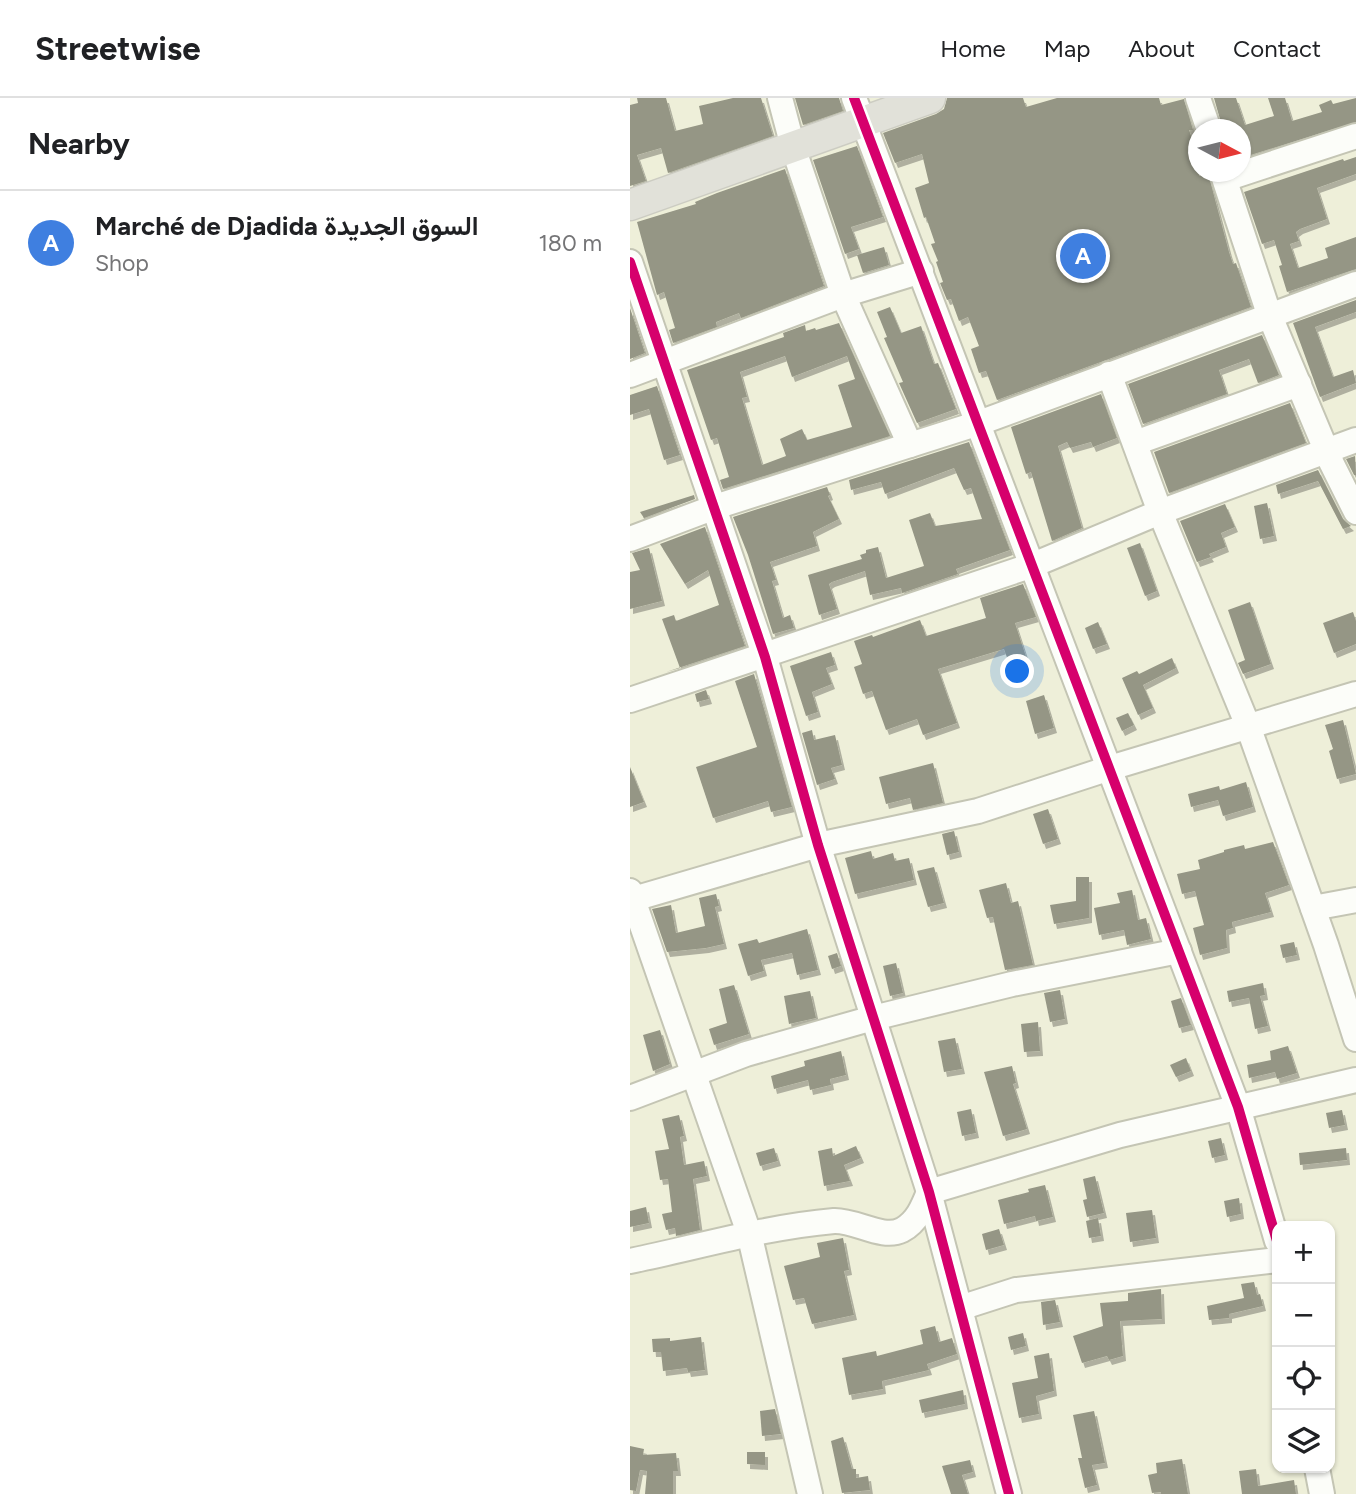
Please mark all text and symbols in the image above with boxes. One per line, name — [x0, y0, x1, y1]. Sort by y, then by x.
text: Streetwise — [35, 29, 201, 68]
text: Home — [940, 34, 1006, 63]
text: Map — [1044, 34, 1090, 63]
text: About — [1128, 34, 1195, 63]
text: Contact — [1233, 34, 1321, 63]
north arrow — [1188, 119, 1251, 182]
text: Nearby — [28, 125, 130, 162]
text: Marché de Djadida السوق الجديدة — [95, 210, 479, 242]
text: A — [43, 229, 59, 257]
text: 180 m — [538, 229, 602, 257]
pin: A — [1060, 230, 1106, 282]
text: Shop — [95, 249, 149, 277]
your location — [1000, 654, 1034, 688]
map controls — [1272, 1221, 1335, 1473]
button: + — [1272, 1221, 1335, 1284]
button: − — [1272, 1284, 1335, 1347]
button: locate — [1272, 1347, 1335, 1410]
button: layers — [1272, 1410, 1335, 1473]

